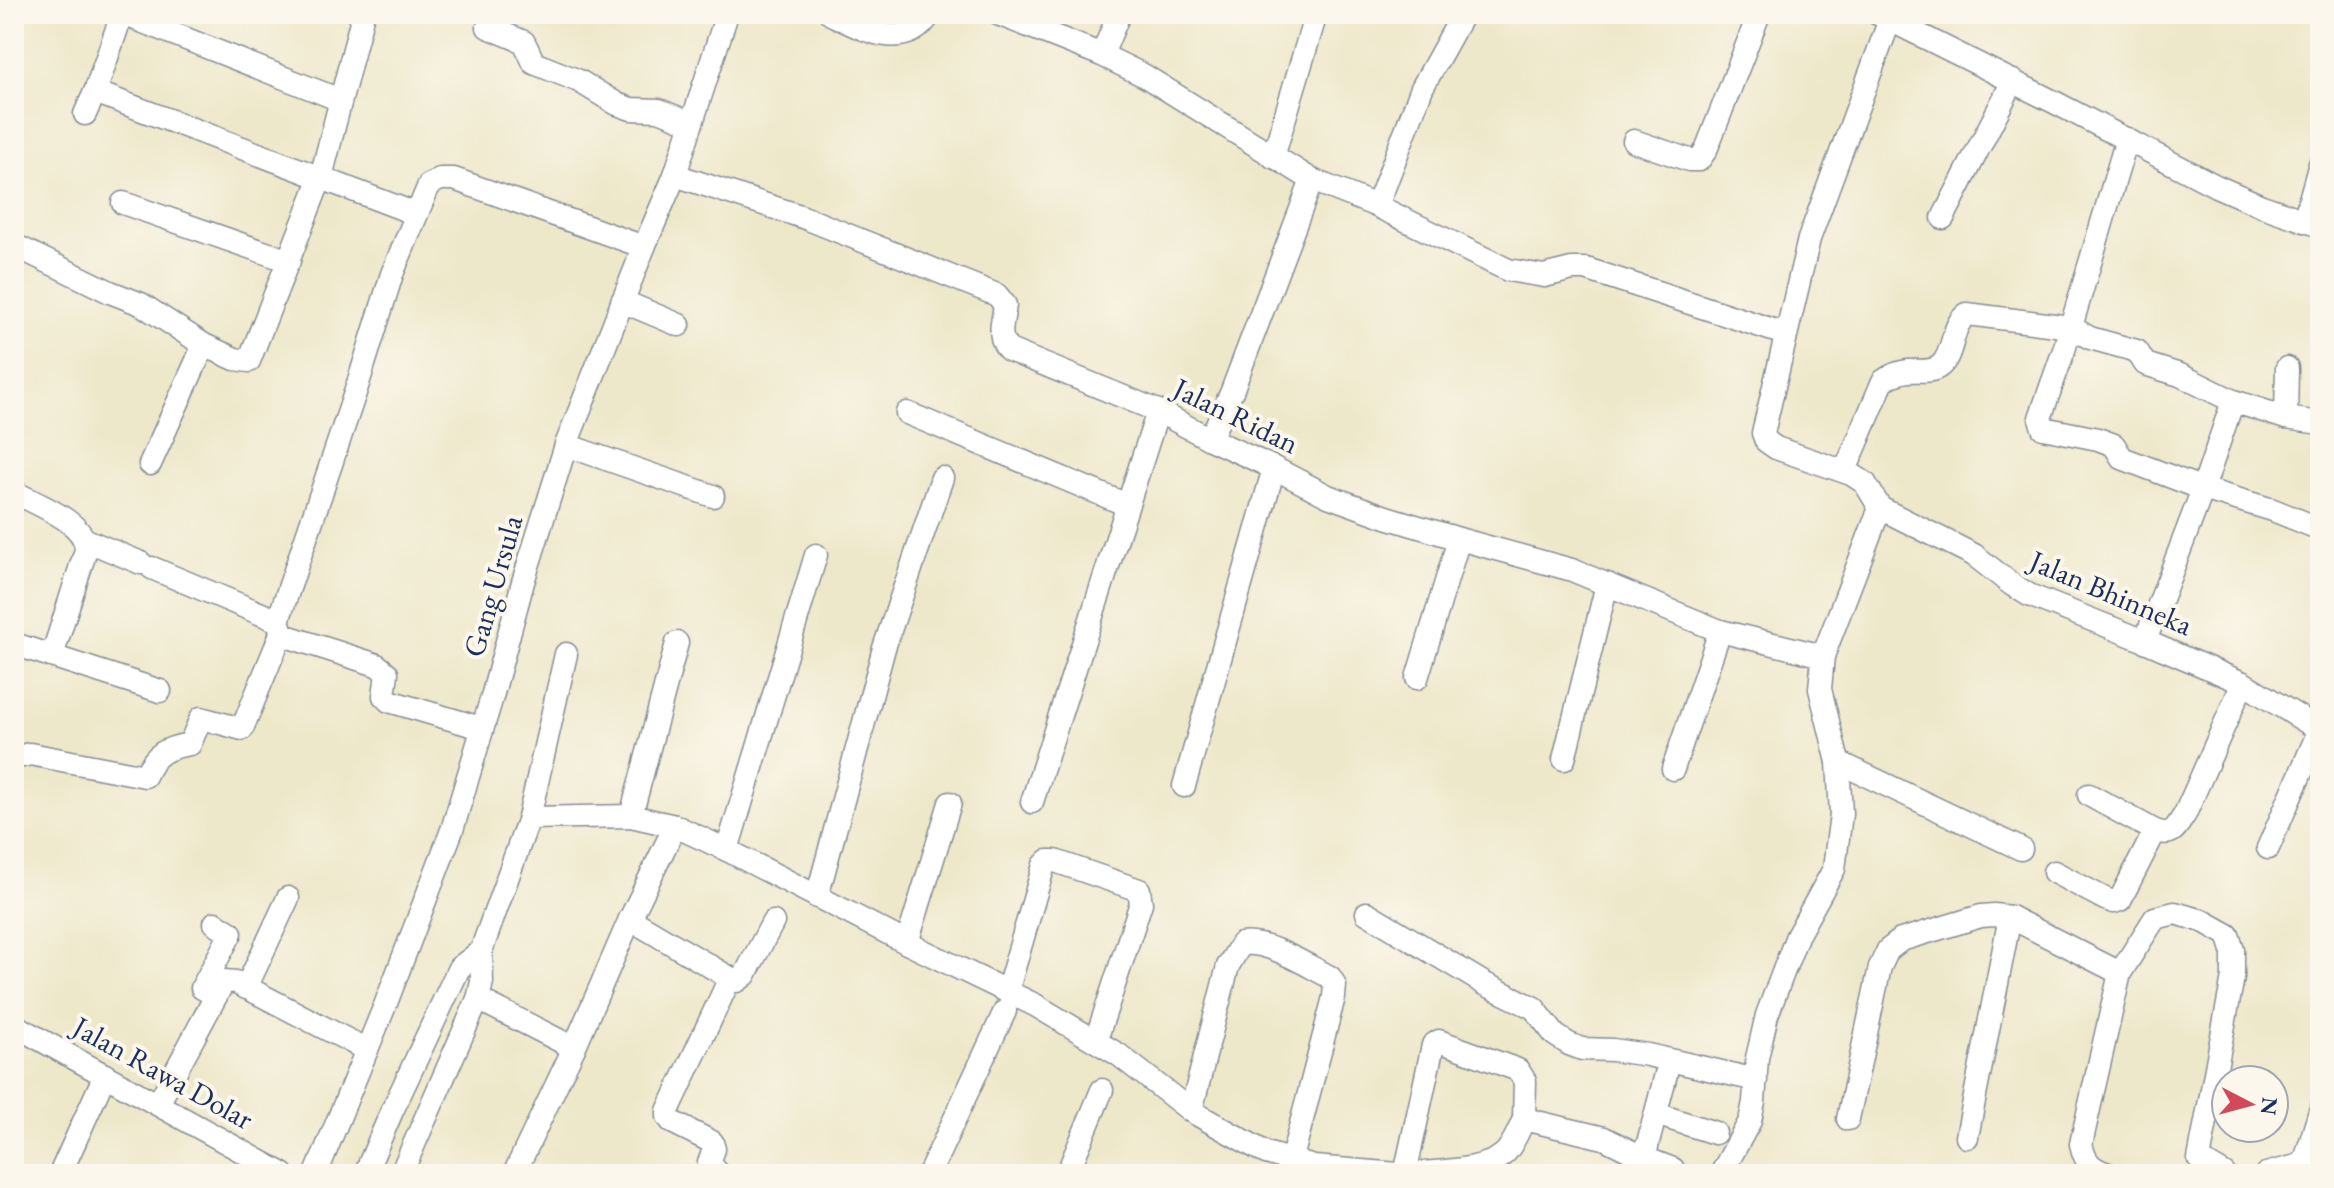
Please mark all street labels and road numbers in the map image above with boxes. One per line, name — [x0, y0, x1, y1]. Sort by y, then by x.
street label: Jalan Ridan — [1164, 367, 1306, 463]
street label: Gang Ursula — [454, 510, 531, 661]
street label: Jalan Bhinneka — [2021, 540, 2198, 644]
street label: Jalan Rawa Dolar — [64, 1006, 260, 1138]

